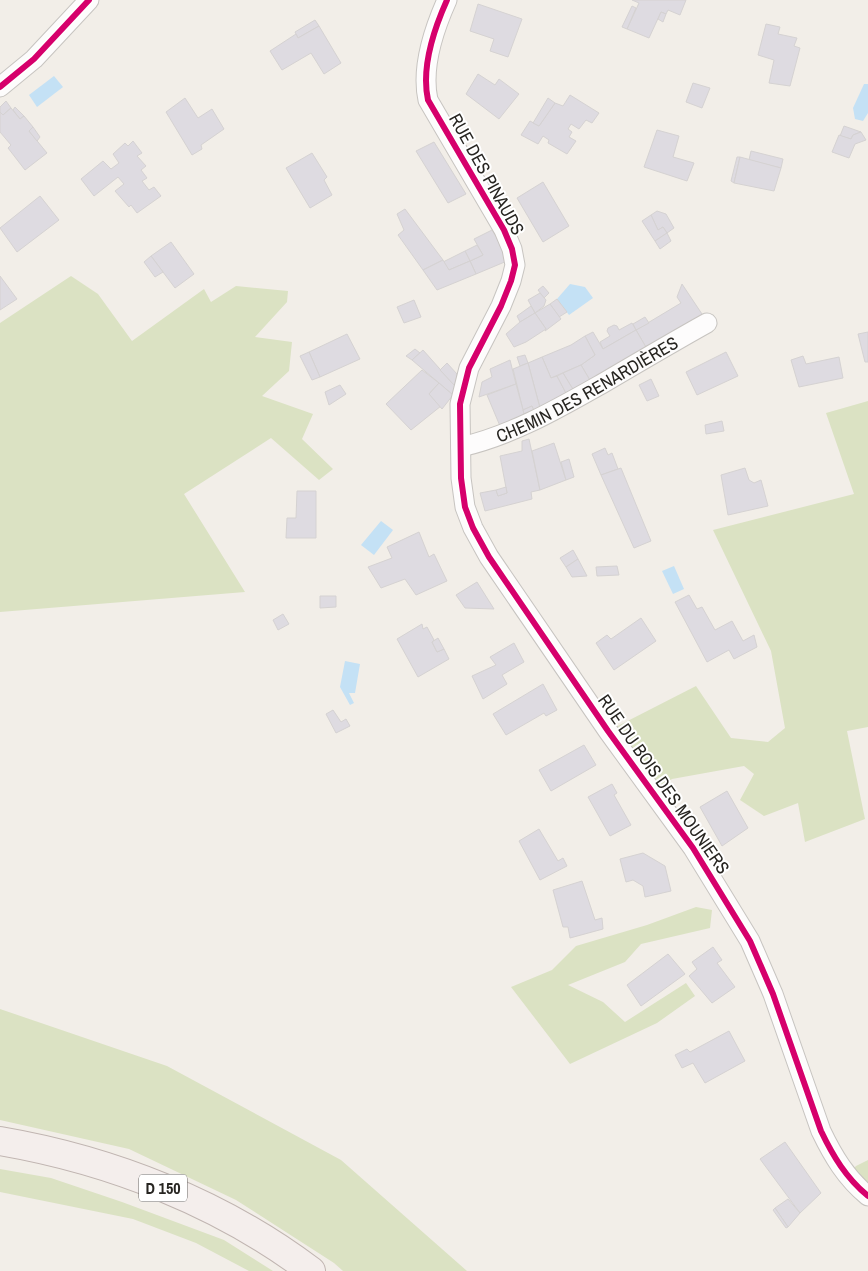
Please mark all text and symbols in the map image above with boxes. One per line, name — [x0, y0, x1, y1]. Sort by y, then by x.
street label: RUE DES PINAUDS — [443, 109, 531, 239]
street label: CHEMIN DES RENARDIÈRES — [492, 330, 682, 448]
street label: RUE DU BOIS DES MOUNIERS — [592, 689, 736, 879]
road number: D 150 — [139, 1174, 187, 1202]

